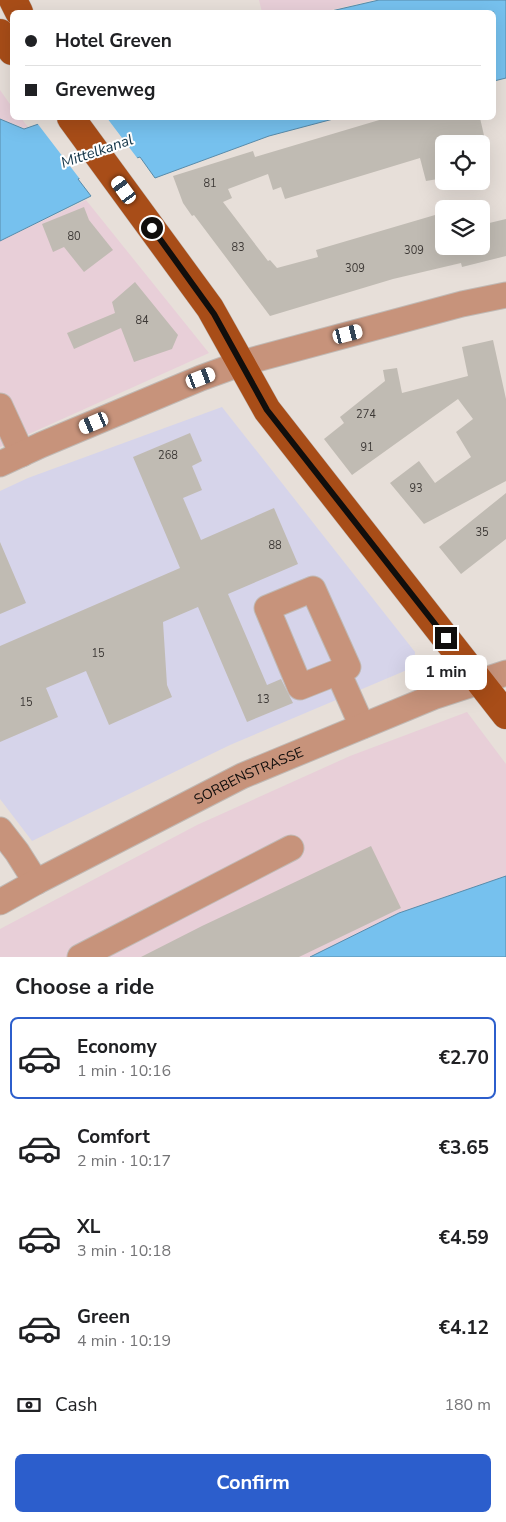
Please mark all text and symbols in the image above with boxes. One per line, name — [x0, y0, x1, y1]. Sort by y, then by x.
text: Hotel Greven — [55, 28, 172, 54]
text: Grevenweg — [55, 77, 155, 103]
water label: Mittelkanal — [58, 129, 136, 173]
map controls — [435, 135, 490, 255]
button: locate — [435, 135, 490, 190]
car — [109, 173, 138, 207]
house number: 81 — [203, 176, 217, 191]
button: layers — [435, 200, 490, 255]
route start — [141, 217, 163, 239]
house number: 80 — [67, 229, 81, 244]
house number: 83 — [231, 240, 245, 255]
house number: 309 — [404, 243, 424, 258]
house number: 309 — [345, 261, 365, 276]
house number: 84 — [135, 313, 149, 328]
car — [331, 323, 364, 345]
car — [184, 366, 217, 390]
house number: 274 — [356, 407, 376, 422]
car — [77, 410, 110, 436]
house number: 91 — [360, 440, 374, 455]
house number: 268 — [158, 448, 178, 463]
house number: 93 — [409, 481, 423, 496]
house number: 35 — [475, 525, 489, 540]
house number: 88 — [268, 538, 282, 553]
route end — [435, 627, 457, 649]
house number: 15 — [91, 646, 105, 661]
callout: 1 min — [405, 656, 487, 690]
text: 1 min — [425, 661, 467, 683]
house number: 13 — [256, 692, 270, 707]
house number: 15 — [19, 695, 33, 710]
street label: SORBENSTRASSE — [191, 743, 306, 809]
text: Choose a ride — [15, 972, 154, 1002]
text: Economy — [77, 1034, 157, 1060]
icon: car — [17, 1036, 62, 1081]
text: €2.70 — [439, 1045, 489, 1071]
text: 1 min · 10:16 — [77, 1060, 171, 1082]
text: Comfort — [77, 1124, 150, 1150]
icon: car — [17, 1126, 62, 1171]
text: €3.65 — [439, 1135, 489, 1161]
text: 2 min · 10:17 — [77, 1150, 171, 1172]
text: XL — [77, 1214, 100, 1240]
icon: car — [17, 1216, 62, 1261]
text: €4.59 — [439, 1225, 489, 1251]
text: 3 min · 10:18 — [77, 1240, 171, 1262]
text: Green — [77, 1304, 130, 1330]
icon: car — [17, 1306, 62, 1351]
text: €4.12 — [439, 1315, 489, 1341]
text: 4 min · 10:19 — [77, 1330, 171, 1352]
icon: cash — [15, 1391, 43, 1419]
text: Cash — [55, 1392, 97, 1418]
text: 180 m — [444, 1394, 491, 1416]
button: Confirm — [15, 1454, 491, 1512]

